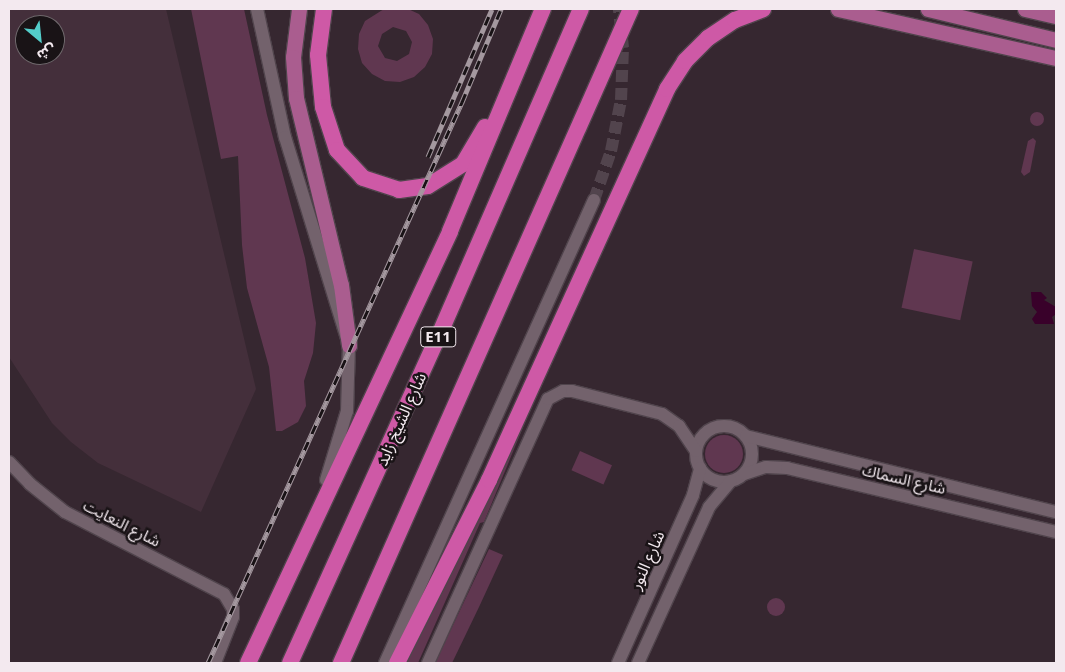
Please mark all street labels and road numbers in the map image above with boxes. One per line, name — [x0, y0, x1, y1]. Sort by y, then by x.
road number: E11 — [419, 324, 457, 350]
street label: شارع الشيخ زايد — [372, 369, 430, 469]
street label: شارع السماك — [860, 460, 948, 498]
street label: شارع النعايت — [80, 495, 164, 551]
street label: شارع النور — [626, 528, 668, 592]

